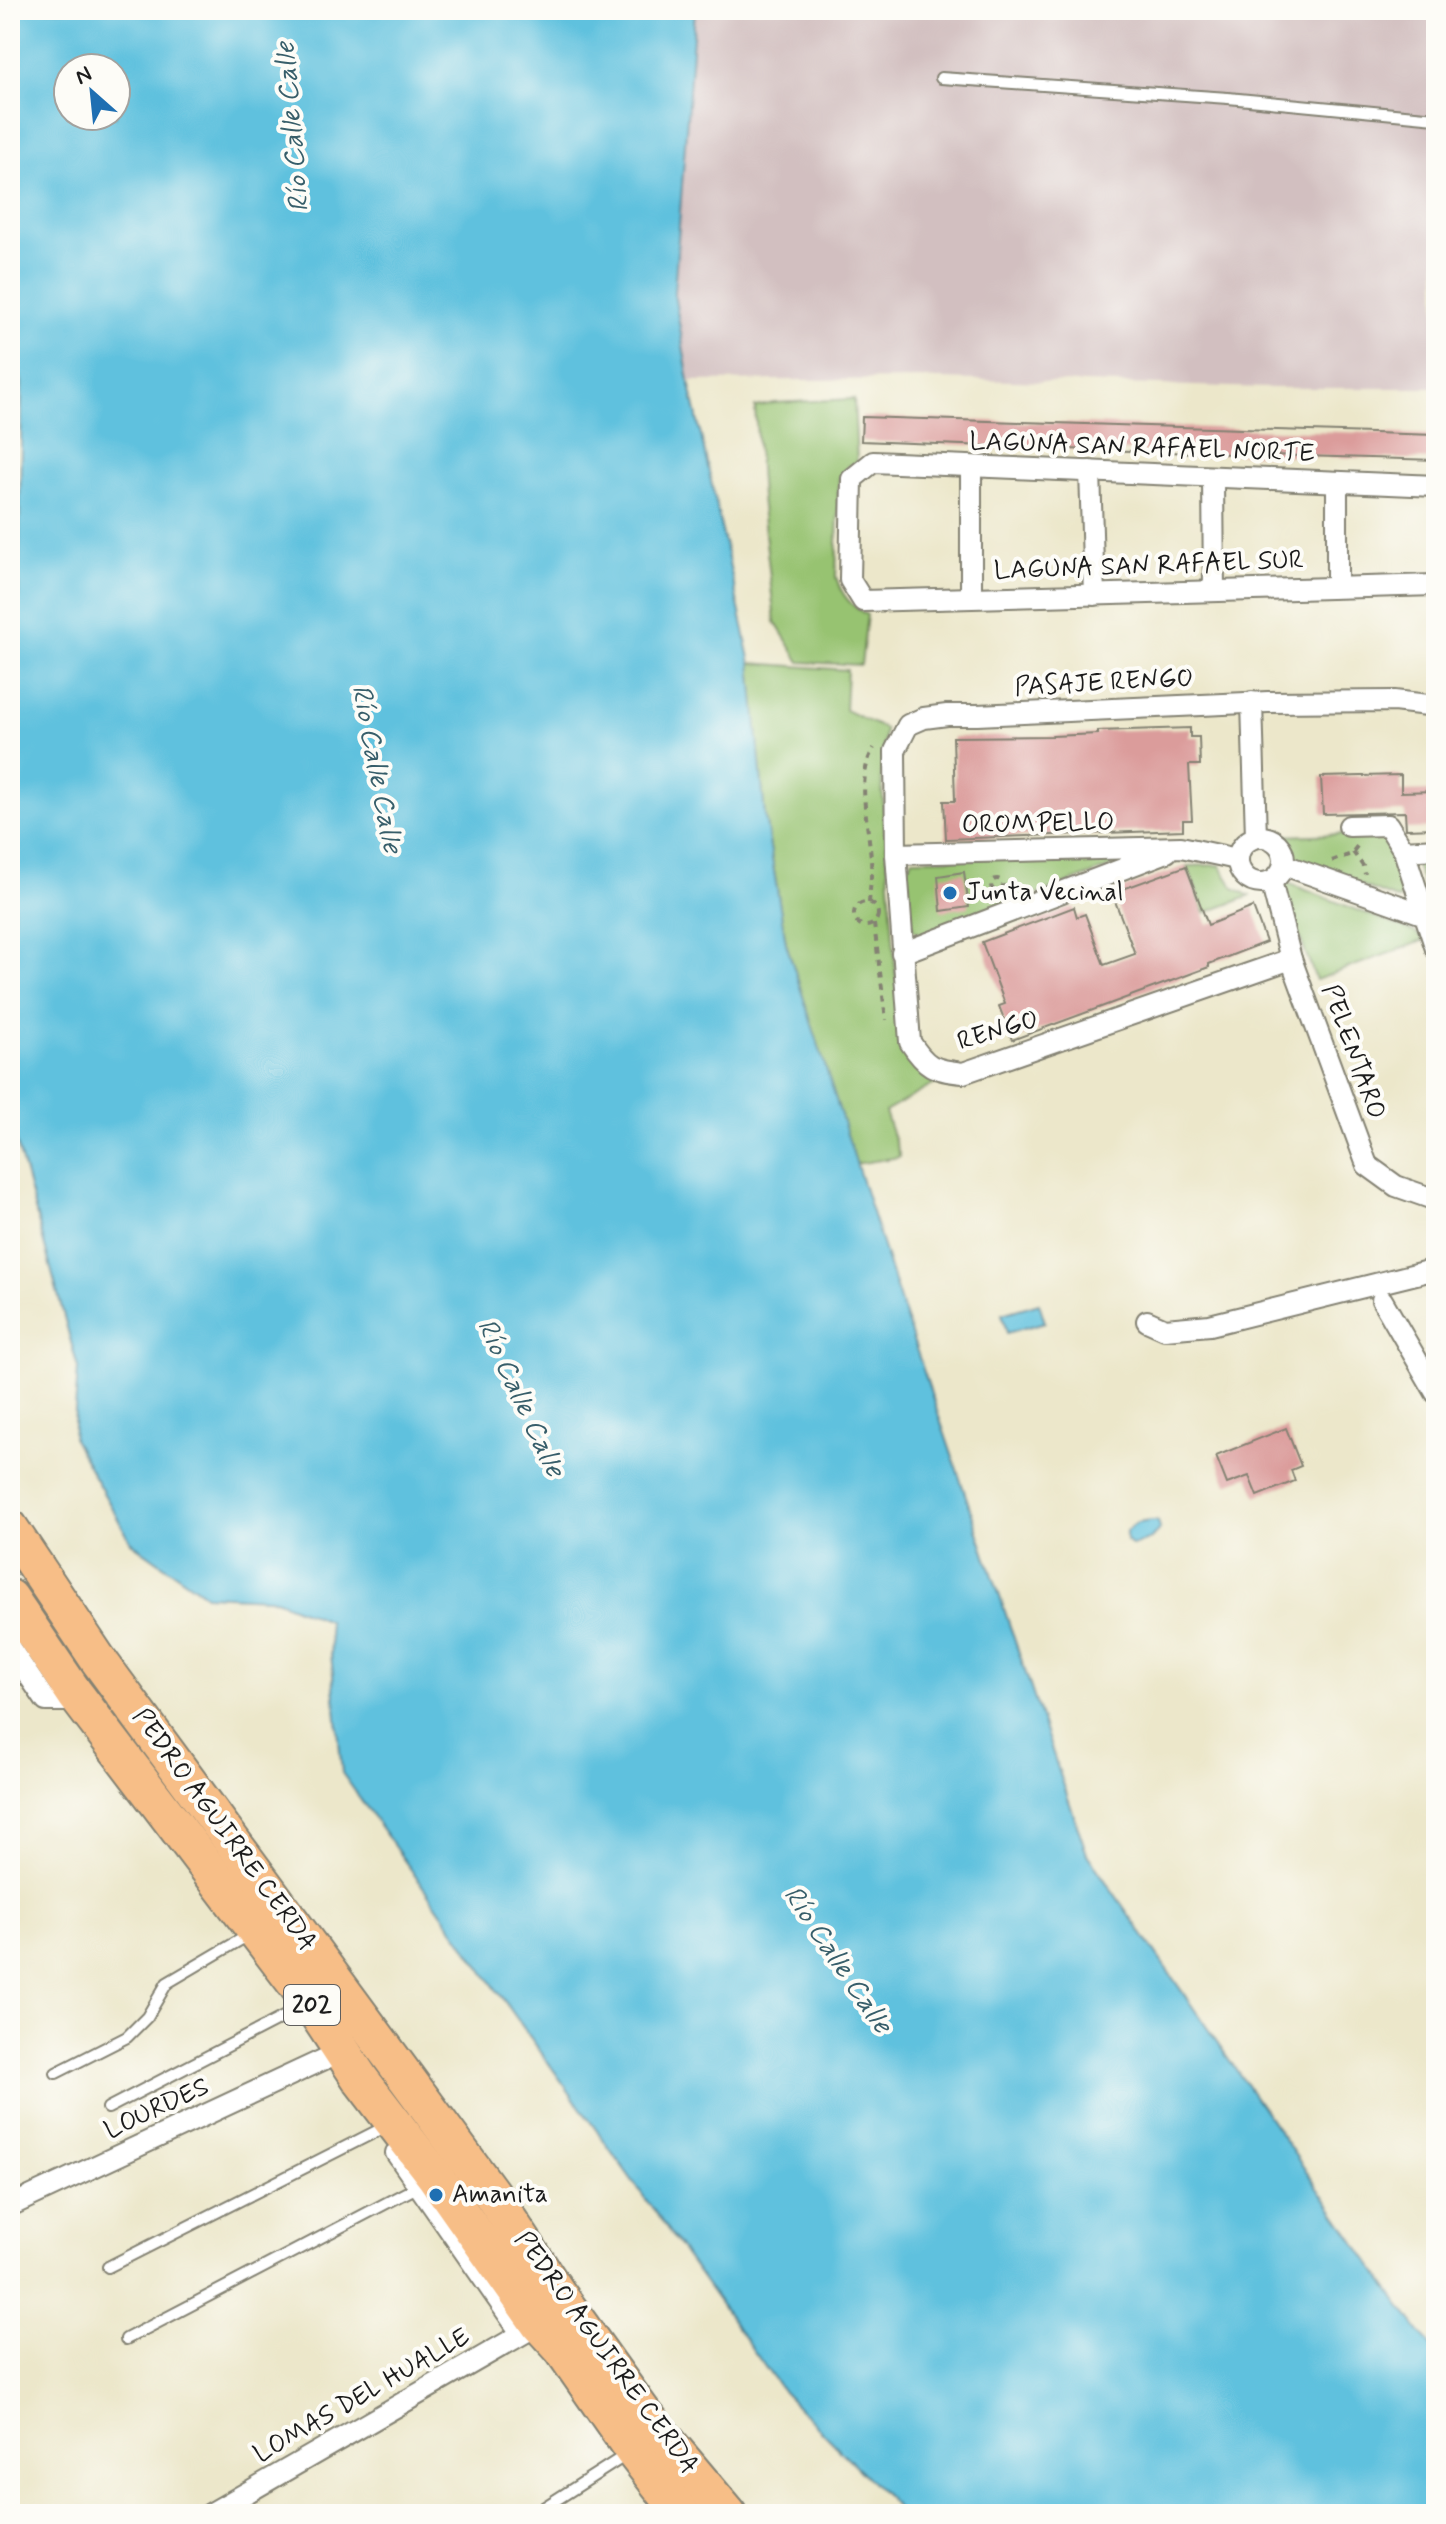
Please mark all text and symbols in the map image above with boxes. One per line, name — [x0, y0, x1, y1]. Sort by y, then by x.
water label: Río Calle Calle — [267, 39, 319, 214]
north arrow — [52, 52, 132, 132]
text: N — [71, 60, 97, 92]
street label: LAGUNA SAN RAFAEL NORTE — [969, 425, 1315, 471]
street label: LAGUNA SAN RAFAEL SUR — [993, 544, 1305, 588]
street label: PASAJE RENGO — [1014, 661, 1194, 705]
water label: Río Calle Calle — [342, 682, 411, 858]
street label: OROMPELLO — [961, 806, 1115, 842]
place label: Junta Vecinal — [966, 876, 1123, 910]
marker: Junta Vecinal — [941, 884, 959, 902]
street label: PELENTARO — [1313, 980, 1393, 1124]
street label: RENGO — [953, 1003, 1043, 1059]
water label: Río Calle Calle — [467, 1313, 573, 1484]
street label: PEDRO AGUIRRE CERDA — [124, 1702, 324, 1958]
water label: Río Calle Calle — [774, 1879, 901, 2042]
road number: 202 — [284, 1985, 340, 2025]
street label: LOURDES — [99, 2070, 215, 2148]
place label: Amanita — [452, 2178, 548, 2212]
marker: Amanita — [427, 2186, 445, 2204]
street label: PEDRO AGUIRRE CERDA — [506, 2225, 706, 2481]
street label: LOMAS DEL HUALLE — [248, 2320, 476, 2472]

